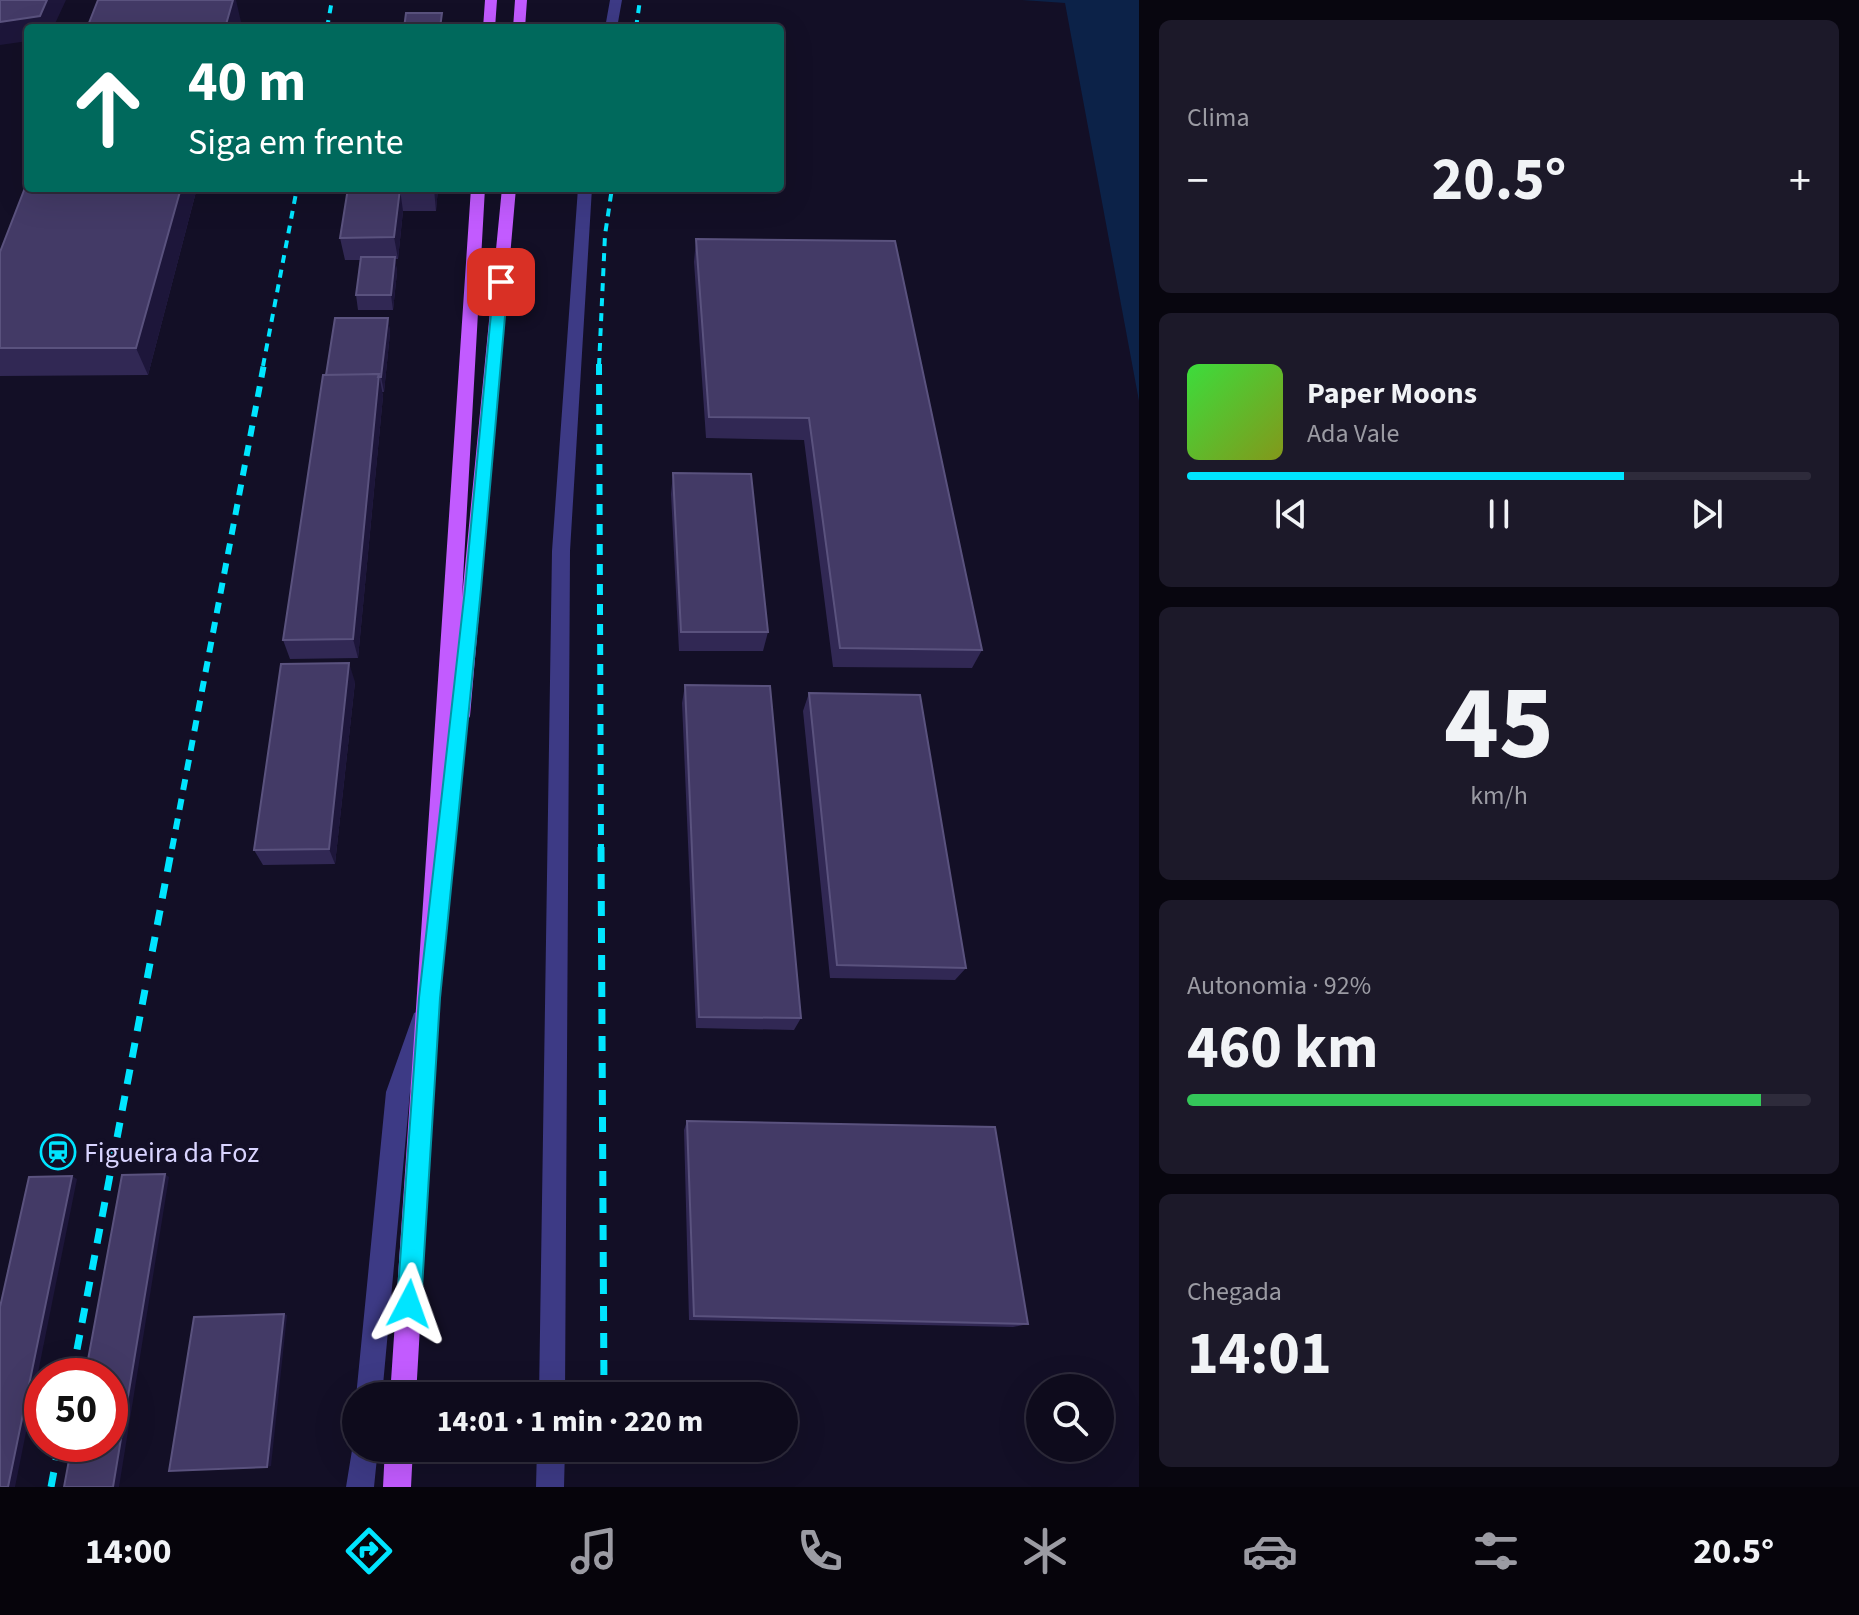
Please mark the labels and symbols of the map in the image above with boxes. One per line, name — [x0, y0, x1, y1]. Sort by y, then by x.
pin — [467, 248, 535, 316]
station icon: Figueira da Foz — [39, 1133, 77, 1171]
place label: Figueira da Foz — [84, 1133, 259, 1173]
position arrow — [367, 1262, 451, 1346]
speed limit sign: 50 — [24, 1358, 128, 1462]

